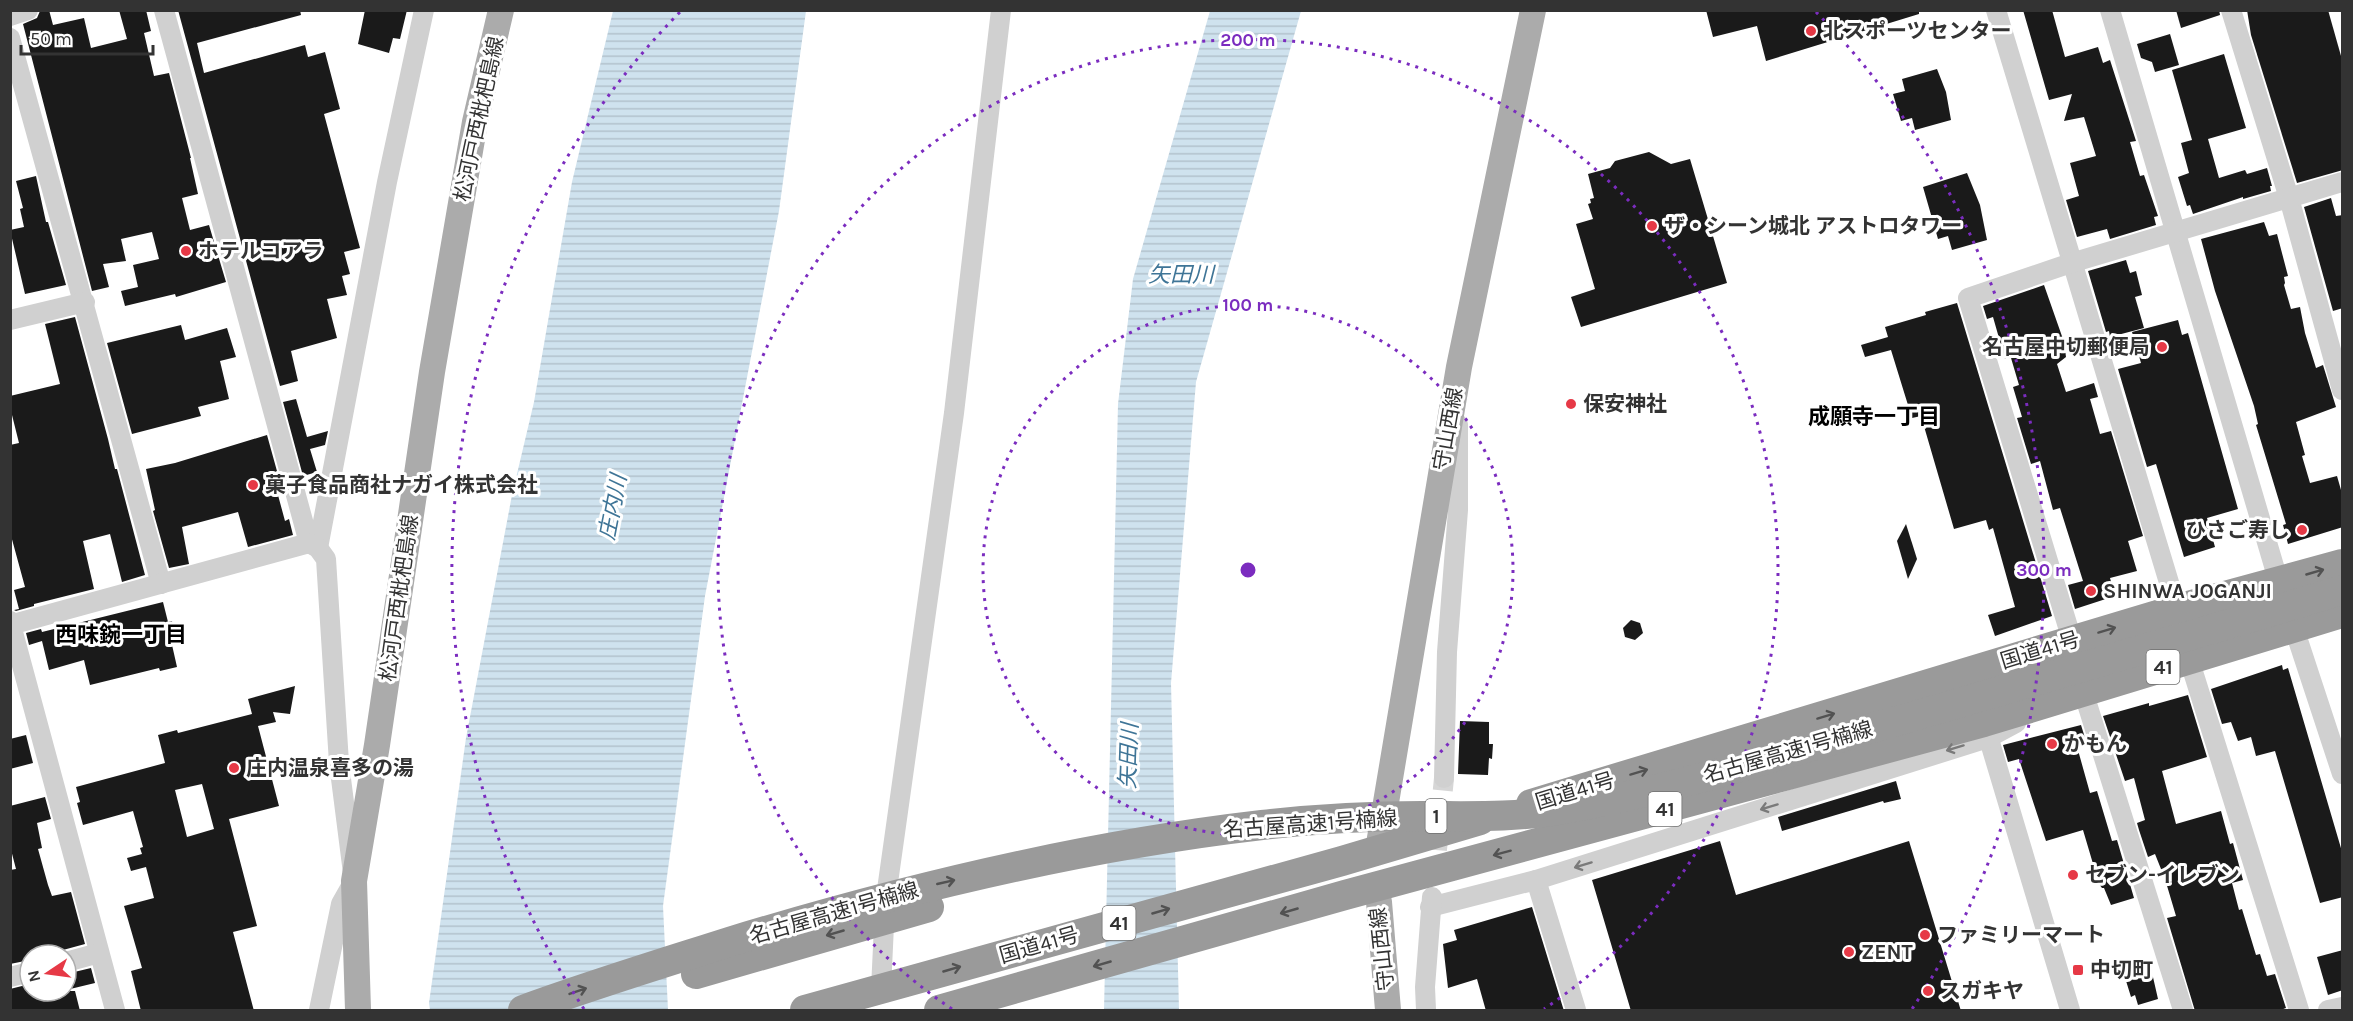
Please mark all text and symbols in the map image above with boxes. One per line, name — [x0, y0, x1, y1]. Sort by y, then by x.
scale bar — [21, 18, 153, 56]
place label: 北スポーツセンター — [1823, 19, 2012, 43]
marker: 北スポーツセンター — [1804, 24, 1818, 38]
text: 50 m — [30, 28, 72, 50]
text: 200 m — [1220, 29, 1276, 51]
street label: 松河戸西枇杷島線 — [450, 34, 508, 204]
place label: ザ・シーン城北 アストロタワー — [1664, 214, 1962, 238]
marker: ザ・シーン城北 アストロタワー — [1645, 219, 1659, 233]
place label: ホテルコアラ — [198, 239, 324, 263]
marker: ホテルコアラ — [179, 244, 193, 258]
water label: 矢田川 — [1148, 262, 1216, 288]
text: 100 m — [1223, 294, 1273, 316]
place label: 名古屋中切郵便局 — [1982, 335, 2150, 359]
marker: 名古屋中切郵便局 — [2155, 340, 2169, 354]
street label: 守山西線 — [1429, 386, 1467, 472]
place label: 保安神社 — [1583, 392, 1667, 416]
marker: 保安神社 — [1564, 397, 1578, 411]
district label: 成願寺一丁目 — [1808, 404, 1940, 430]
water label: 庄内川 — [594, 470, 632, 542]
place label: 菓子食品商社ナガイ株式会社 — [265, 473, 538, 497]
marker: 菓子食品商社ナガイ株式会社 — [246, 478, 260, 492]
street label: 松河戸西枇杷島線 — [375, 513, 423, 683]
place label: ひさご寿し — [2185, 518, 2290, 542]
marker: ひさご寿し — [2295, 523, 2309, 537]
text: 300 m — [2016, 559, 2072, 581]
centre of rings — [1238, 560, 1258, 580]
one-way arrow — [2305, 566, 2324, 577]
place label: SHINWA JOGANJI — [2103, 579, 2272, 603]
marker: SHINWA JOGANJI — [2084, 584, 2098, 598]
district label: 西味鋺一丁目 — [55, 622, 187, 648]
one-way arrow — [2097, 624, 2116, 635]
street label: 国道41号 — [1997, 627, 2083, 673]
road number: 41 — [2146, 650, 2180, 684]
one-way arrow — [1816, 709, 1835, 720]
street label: 名古屋高速1号楠線 — [1701, 716, 1875, 788]
water label: 矢田川 — [1115, 721, 1143, 789]
place label: かもん — [2064, 732, 2127, 756]
marker: かもん — [2045, 737, 2059, 751]
one-way arrow — [1946, 743, 1965, 754]
place label: 庄内温泉喜多の湯 — [246, 756, 414, 780]
marker: 庄内温泉喜多の湯 — [227, 761, 241, 775]
one-way arrow — [1629, 766, 1648, 777]
street label: 国道41号 — [1532, 768, 1618, 814]
road number: 41 — [1648, 792, 1682, 826]
road number: 1 — [1426, 799, 1446, 833]
one-way arrow — [1760, 802, 1779, 813]
street label: 名古屋高速1号楠線 — [1222, 806, 1398, 842]
one-way arrow — [1493, 848, 1512, 859]
one-way arrow — [1574, 860, 1593, 871]
place label: セブン-イレブン — [2085, 863, 2240, 887]
marker: セブン-イレブン — [2066, 868, 2080, 882]
one-way arrow — [936, 875, 955, 887]
street label: 名古屋高速1号楠線 — [747, 877, 921, 949]
one-way arrow — [1151, 905, 1170, 917]
road number: 41 — [1102, 906, 1136, 940]
one-way arrow — [1280, 906, 1299, 917]
street label: 守山西線 — [1366, 906, 1398, 992]
street label: 国道41号 — [996, 922, 1082, 968]
place label: ファミリーマート — [1937, 923, 2105, 947]
one-way arrow — [826, 928, 845, 939]
marker: ファミリーマート — [1918, 928, 1932, 942]
place label: ZENT — [1861, 940, 1914, 964]
north arrow — [18, 943, 78, 1003]
marker: ZENT — [1842, 945, 1856, 959]
place label: 中切町 — [2090, 958, 2153, 982]
one-way arrow — [1093, 959, 1112, 970]
one-way arrow — [943, 963, 962, 974]
marker: 中切町 — [2071, 963, 2085, 977]
text: N — [23, 969, 44, 984]
place label: スガキヤ — [1940, 979, 2024, 1003]
marker: スガキヤ — [1921, 984, 1935, 998]
one-way arrow — [568, 985, 587, 996]

